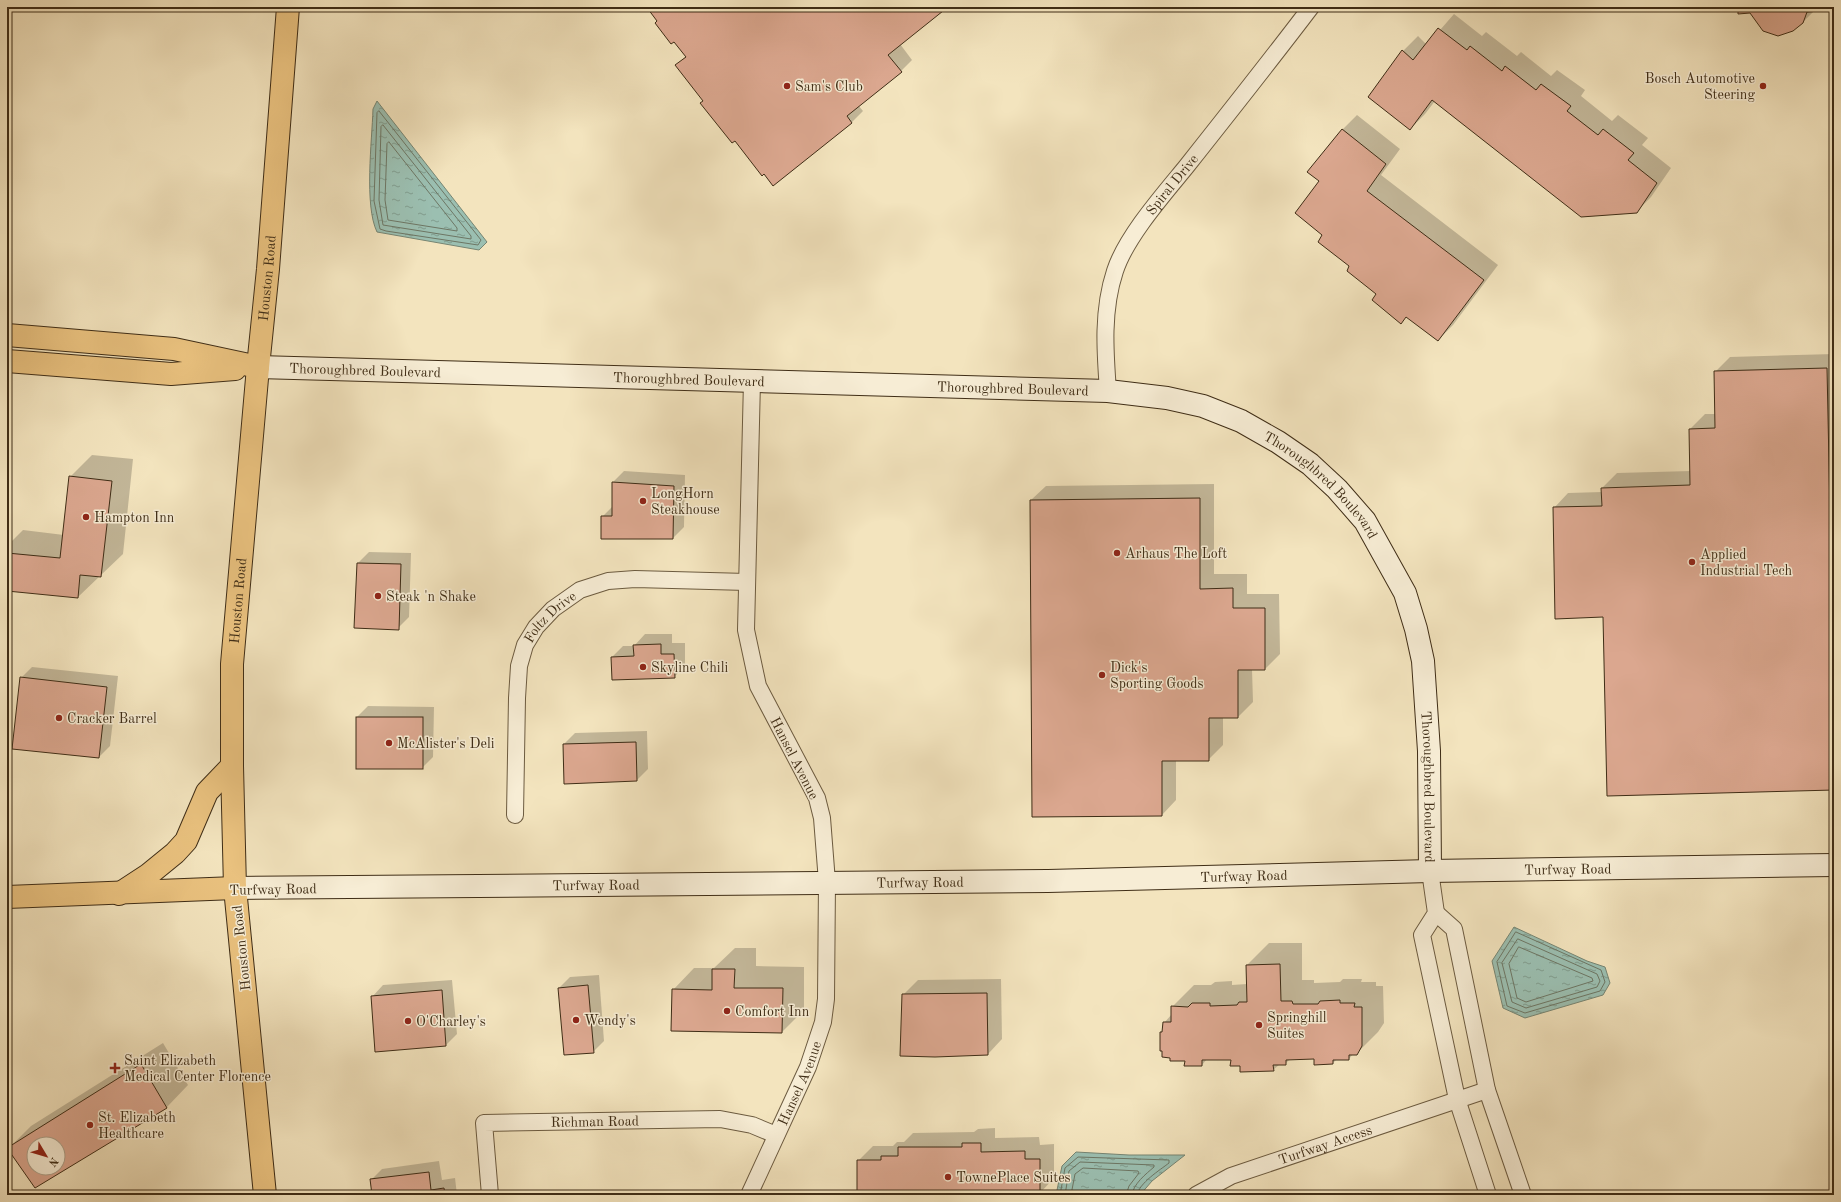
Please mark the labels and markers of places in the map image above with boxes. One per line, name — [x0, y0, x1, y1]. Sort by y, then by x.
place label: Bosch Automotive Steering — [1645, 72, 1755, 102]
place label: Sam's Club — [795, 80, 863, 94]
marker: Sam's Club — [782, 81, 792, 91]
marker: Bosch Automotive Steering — [1758, 81, 1768, 91]
place label: LongHorn Steakhouse — [651, 487, 720, 517]
marker: LongHorn Steakhouse — [638, 496, 648, 506]
place label: Hampton Inn — [94, 511, 175, 525]
marker: Hampton Inn — [81, 512, 91, 522]
place label: Arhaus The Loft — [1125, 547, 1227, 561]
marker: Arhaus The Loft — [1112, 548, 1122, 558]
place label: Applied Industrial Tech — [1700, 548, 1793, 578]
marker: Applied Industrial Tech — [1687, 557, 1697, 567]
place label: Steak 'n Shake — [386, 590, 476, 604]
marker: Steak 'n Shake — [373, 591, 383, 601]
place label: Skyline Chili — [651, 661, 728, 675]
place label: Dick's Sporting Goods — [1110, 661, 1204, 691]
marker: Skyline Chili — [638, 662, 648, 672]
marker: Dick's Sporting Goods — [1097, 670, 1107, 680]
place label: Cracker Barrel — [67, 712, 157, 726]
marker: Cracker Barrel — [54, 713, 64, 723]
place label: McAlister's Deli — [397, 737, 495, 751]
marker: McAlister's Deli — [384, 738, 394, 748]
place label: Comfort Inn — [735, 1005, 810, 1019]
marker: Comfort Inn — [722, 1006, 732, 1016]
place label: Springhill Suites — [1267, 1011, 1327, 1041]
place label: Wendy's — [584, 1014, 636, 1028]
place label: O'Charley's — [416, 1015, 486, 1029]
marker: Wendy's — [571, 1015, 581, 1025]
marker: O'Charley's — [403, 1016, 413, 1026]
marker: Springhill Suites — [1254, 1020, 1264, 1030]
place label: Saint Elizabeth Medical Center Florence — [124, 1054, 271, 1084]
marker: Saint Elizabeth Medical Center Florence — [109, 1062, 121, 1074]
place label: St. Elizabeth Healthcare — [98, 1111, 176, 1141]
marker: St. Elizabeth Healthcare — [85, 1120, 95, 1130]
place label: TownePlace Suites — [956, 1171, 1071, 1185]
marker: TownePlace Suites — [943, 1172, 953, 1182]

